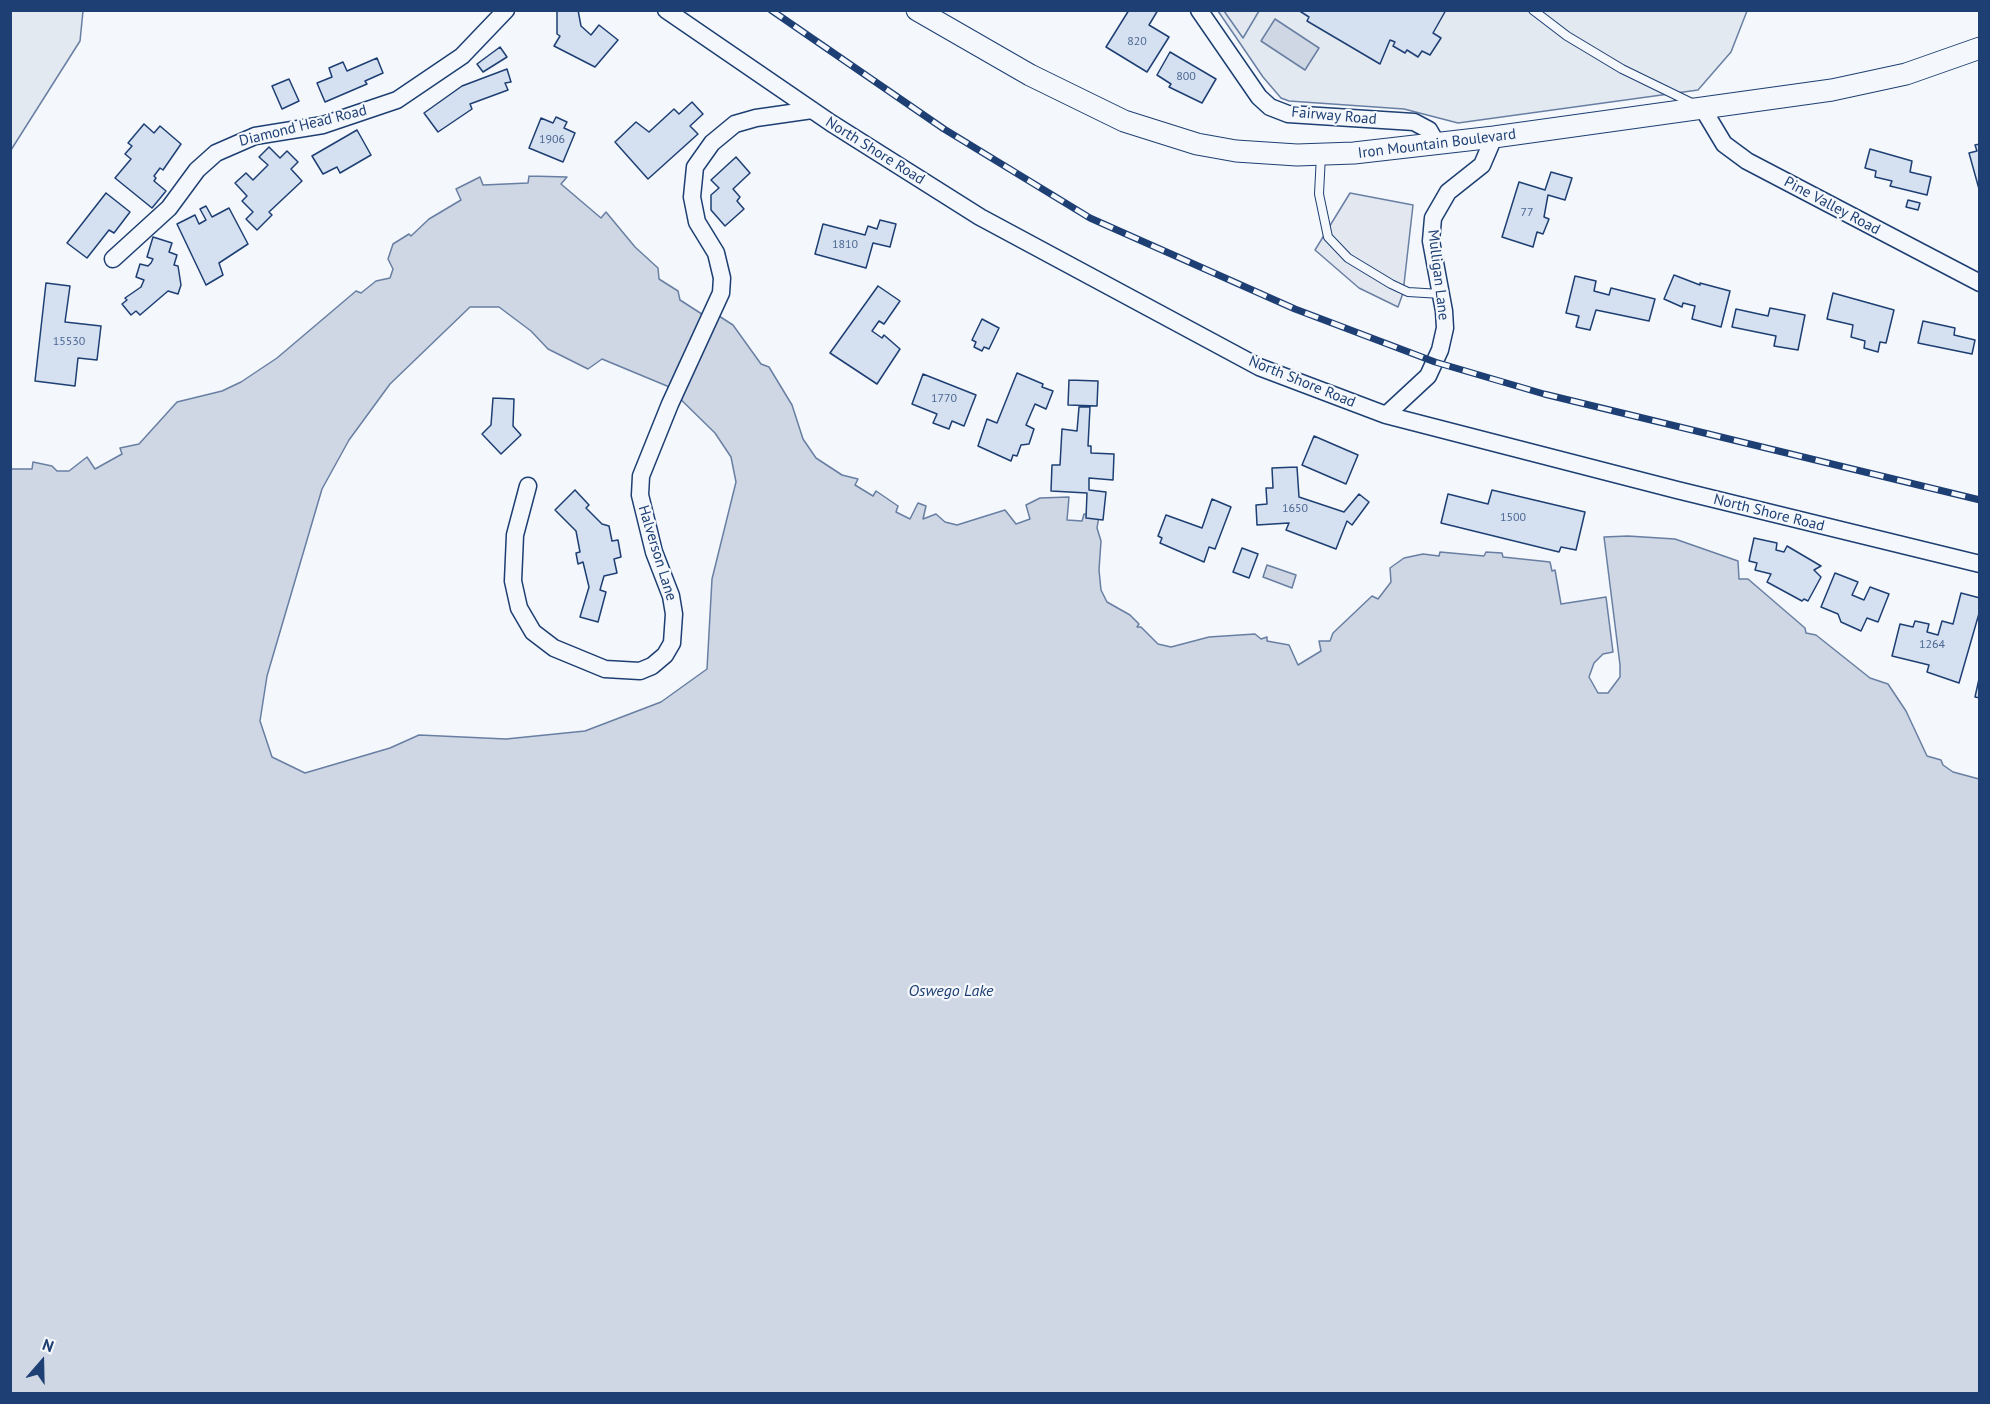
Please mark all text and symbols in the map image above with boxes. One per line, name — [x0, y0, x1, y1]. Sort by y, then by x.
house number: 820 — [1127, 35, 1147, 49]
house number: 800 — [1176, 70, 1196, 84]
street label: Diamond Head Road — [237, 101, 369, 151]
street label: Fairway Road — [1291, 103, 1377, 129]
street label: North Shore Road — [822, 113, 928, 189]
street label: Iron Mountain Boulevard — [1357, 125, 1517, 163]
house number: 1906 — [539, 133, 565, 147]
street label: Pine Valley Road — [1781, 173, 1883, 239]
house number: 77 — [1520, 206, 1534, 220]
street label: Mulligan Lane — [1424, 229, 1452, 321]
house number: 1810 — [832, 238, 858, 252]
house number: 15530 — [53, 335, 85, 349]
street label: North Shore Road — [1246, 352, 1358, 412]
house number: 1770 — [931, 392, 957, 406]
street label: North Shore Road — [1712, 491, 1826, 535]
house number: 1650 — [1282, 502, 1308, 516]
street label: Halverson Lane — [634, 503, 680, 603]
house number: 1500 — [1500, 511, 1526, 525]
house number: 1264 — [1919, 638, 1945, 652]
water label: Oswego Lake — [909, 981, 993, 1001]
north arrow — [12, 1332, 72, 1392]
text: N — [40, 1334, 57, 1356]

